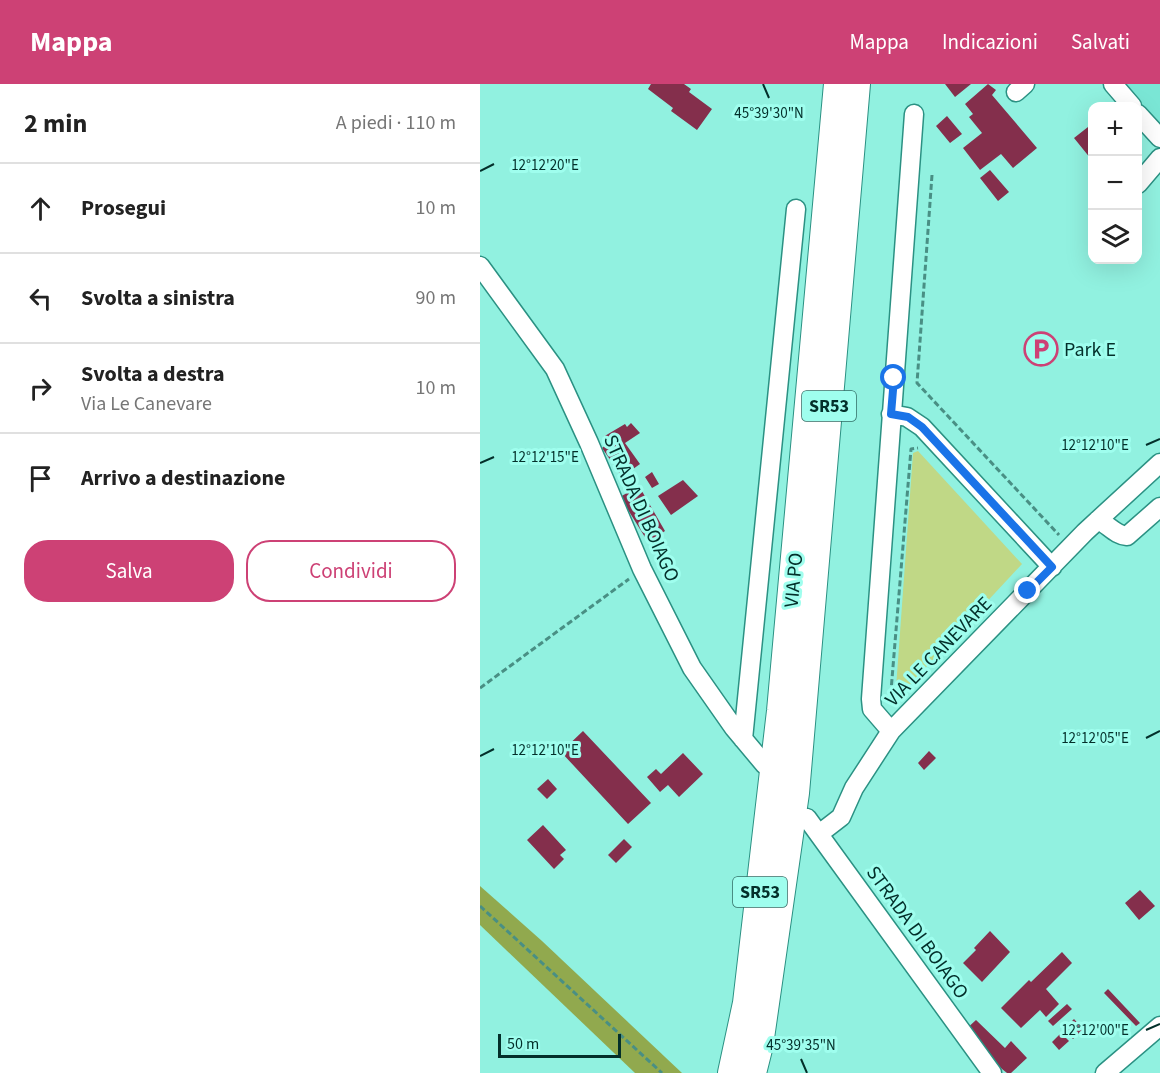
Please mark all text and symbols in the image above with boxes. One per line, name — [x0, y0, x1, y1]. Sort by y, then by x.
text: Mappa — [30, 22, 113, 62]
text: Mappa — [850, 27, 909, 57]
text: Indicazioni — [942, 27, 1038, 57]
text: Salvati — [1071, 27, 1130, 57]
map controls — [1088, 102, 1142, 264]
button: + — [1088, 102, 1142, 156]
text: 45°39'30"N — [734, 103, 804, 124]
text: 2 min — [24, 105, 87, 142]
text: A piedi · 110 m — [336, 109, 456, 137]
text: 12°12'20"E — [511, 155, 579, 176]
button: − — [1088, 156, 1142, 210]
icon: ahead — [24, 192, 57, 225]
text: Prosegui — [81, 192, 166, 224]
text: 10 m — [416, 194, 456, 222]
button: layers — [1088, 210, 1142, 264]
icon: left — [24, 282, 57, 315]
text: Svolta a sinistra — [81, 282, 235, 314]
text: 90 m — [416, 284, 456, 312]
parking icon: Park E — [1023, 331, 1059, 367]
place label: Park E — [1064, 336, 1116, 364]
text: Svolta a destra — [81, 358, 225, 390]
route start — [880, 364, 906, 390]
icon: right — [24, 372, 57, 405]
text: 10 m — [416, 374, 456, 402]
text: Via Le Canevare — [81, 390, 212, 418]
road number: SR53 — [802, 391, 856, 421]
street label: STRADA DI BOIAGO — [596, 430, 686, 586]
text: 12°12'10"E — [1061, 435, 1129, 456]
text: 12°12'15"E — [511, 447, 579, 468]
icon: arrive — [24, 462, 57, 495]
text: Arrivo a destinazione — [81, 462, 286, 494]
button: Salva — [24, 540, 234, 602]
button: Condividi — [246, 540, 456, 602]
street label: VIA PO — [778, 551, 810, 609]
route end — [1014, 577, 1040, 603]
street label: VIA LE CANEVARE — [879, 590, 999, 713]
text: 12°12'05"E — [1061, 728, 1129, 749]
text: 12°12'10"E — [511, 740, 579, 761]
street label: STRADA DI BOIAGO — [859, 860, 975, 1005]
road number: SR53 — [733, 877, 787, 907]
text: 12°12'00"E — [1061, 1020, 1129, 1041]
scale bar — [498, 1031, 621, 1058]
text: 50 m — [507, 1033, 539, 1055]
text: 45°39'35"N — [766, 1035, 836, 1056]

